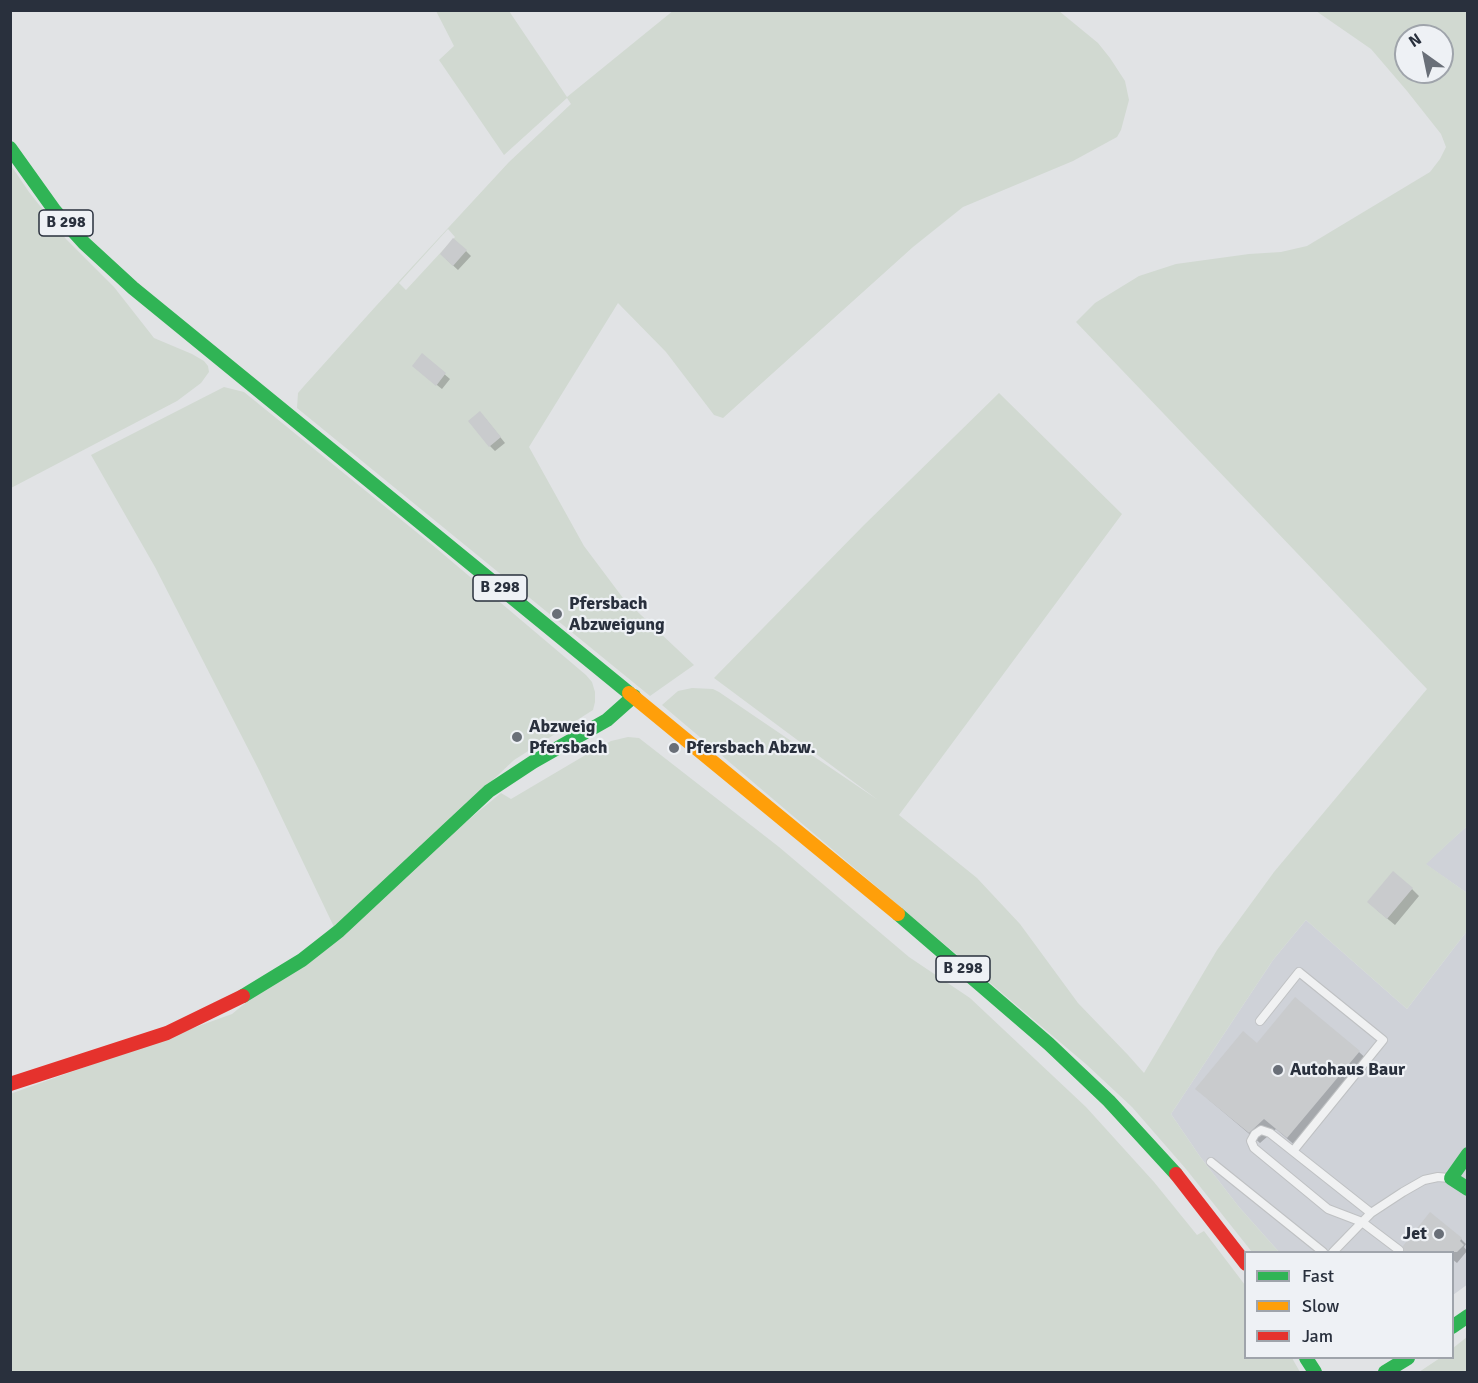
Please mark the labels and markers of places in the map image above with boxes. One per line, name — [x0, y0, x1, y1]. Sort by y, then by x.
place label: Pfersbach Abzweigung — [569, 593, 665, 636]
marker: Pfersbach Abzweigung — [550, 607, 564, 621]
place label: Abzweig Pfersbach — [529, 716, 607, 758]
marker: Abzweig Pfersbach — [510, 730, 524, 744]
place label: Pfersbach Abzw. — [686, 737, 816, 759]
marker: Pfersbach Abzw. — [667, 741, 681, 755]
place label: Autohaus Baur — [1290, 1059, 1405, 1081]
marker: Autohaus Baur — [1271, 1063, 1285, 1077]
place label: Jet — [1403, 1223, 1427, 1245]
marker: Jet — [1432, 1227, 1446, 1241]

